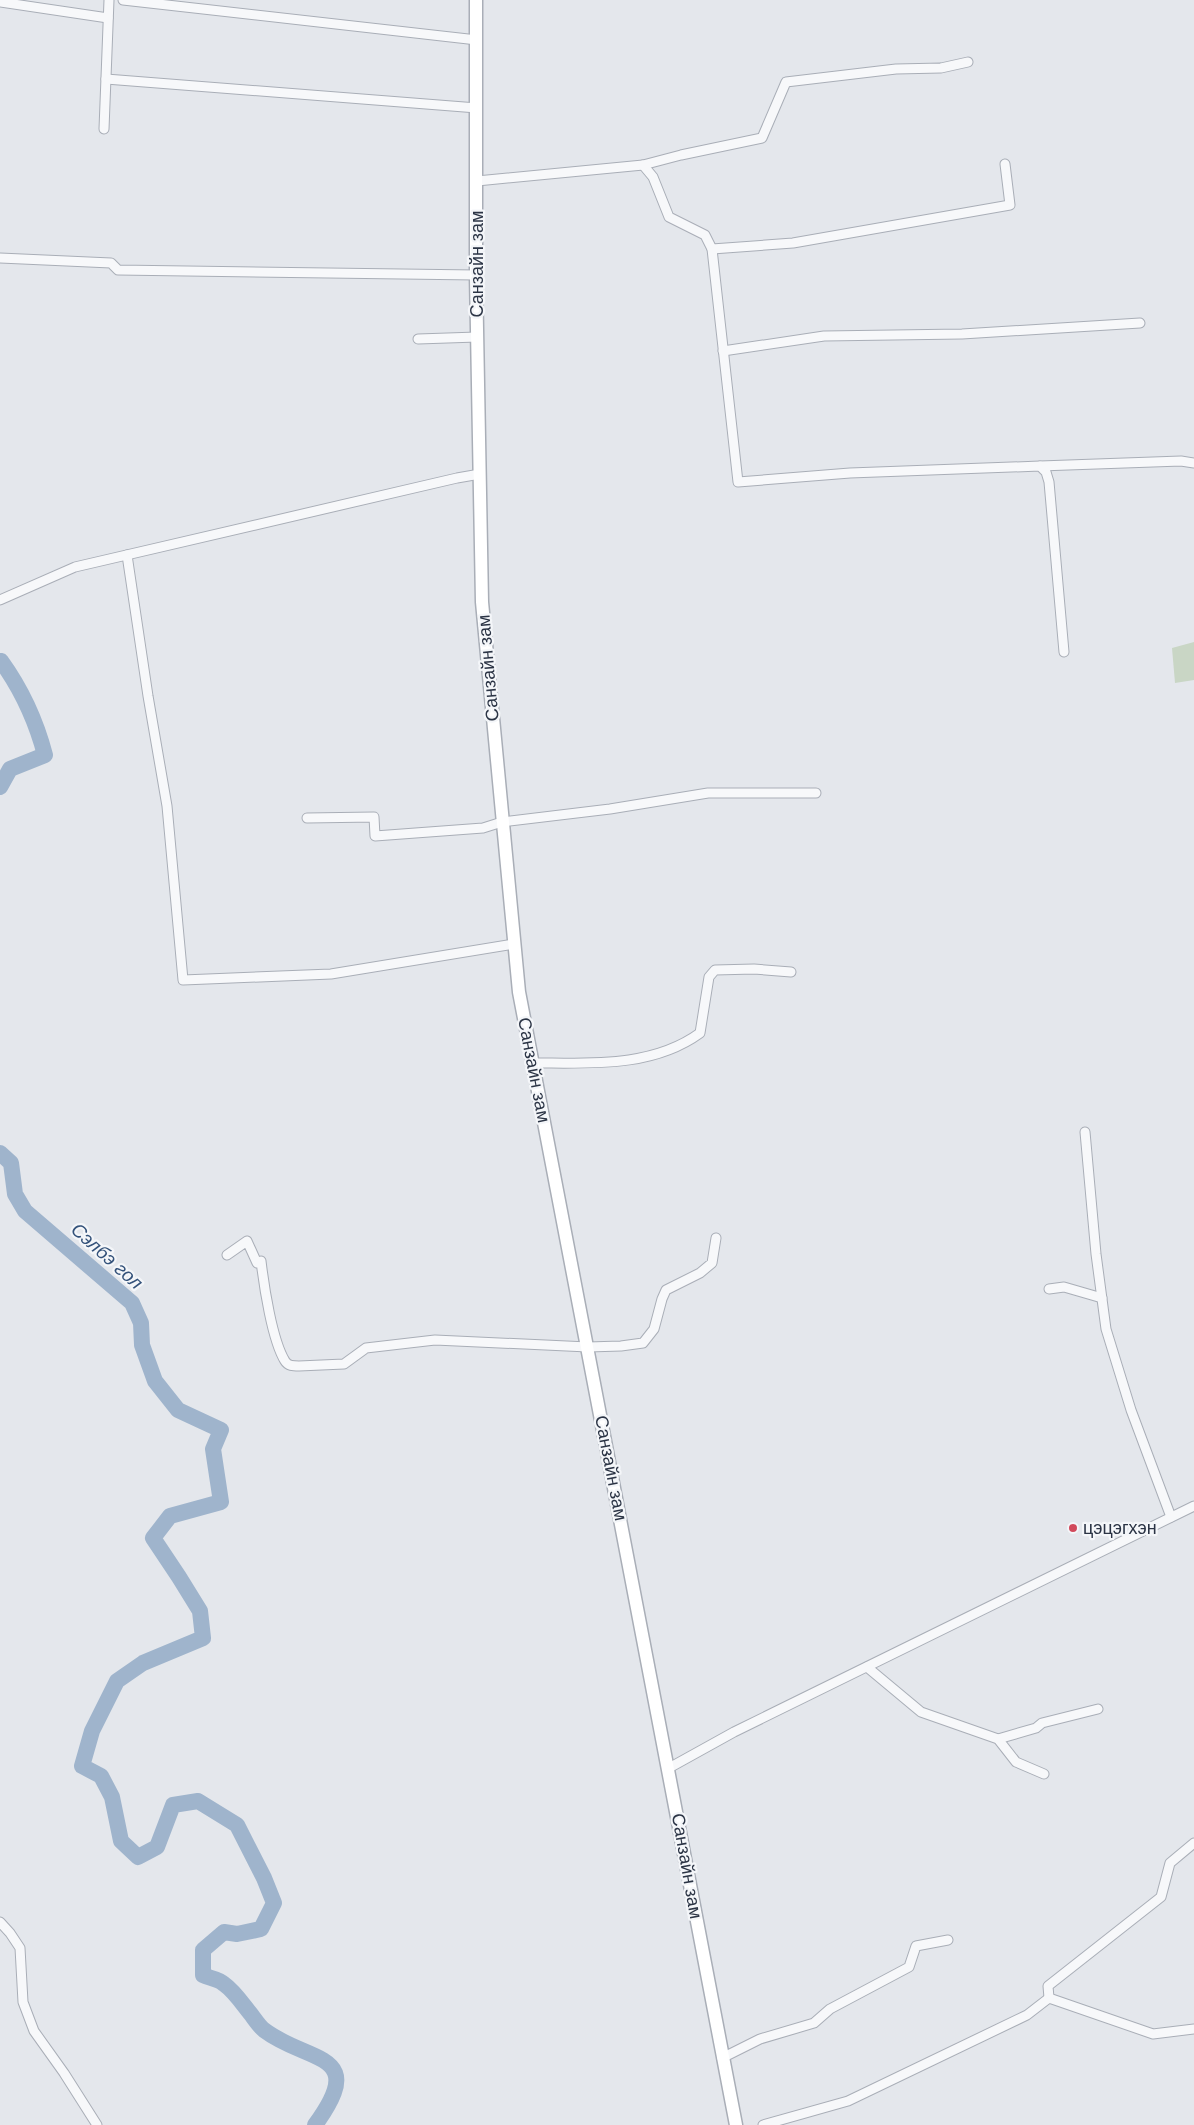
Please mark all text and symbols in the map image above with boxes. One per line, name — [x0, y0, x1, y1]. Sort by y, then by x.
street label: Санзайн зам — [465, 211, 489, 317]
street label: Санзайн зам — [471, 614, 505, 722]
street label: Санзайн зам — [512, 1015, 556, 1125]
water label: Сэлбэ гол — [66, 1217, 149, 1295]
street label: Санзайн зам — [589, 1413, 633, 1523]
place label: цэцэгхэн — [1083, 1516, 1157, 1540]
marker: цэцэгхэн — [1067, 1522, 1079, 1534]
street label: Санзайн зам — [666, 1811, 708, 1921]

